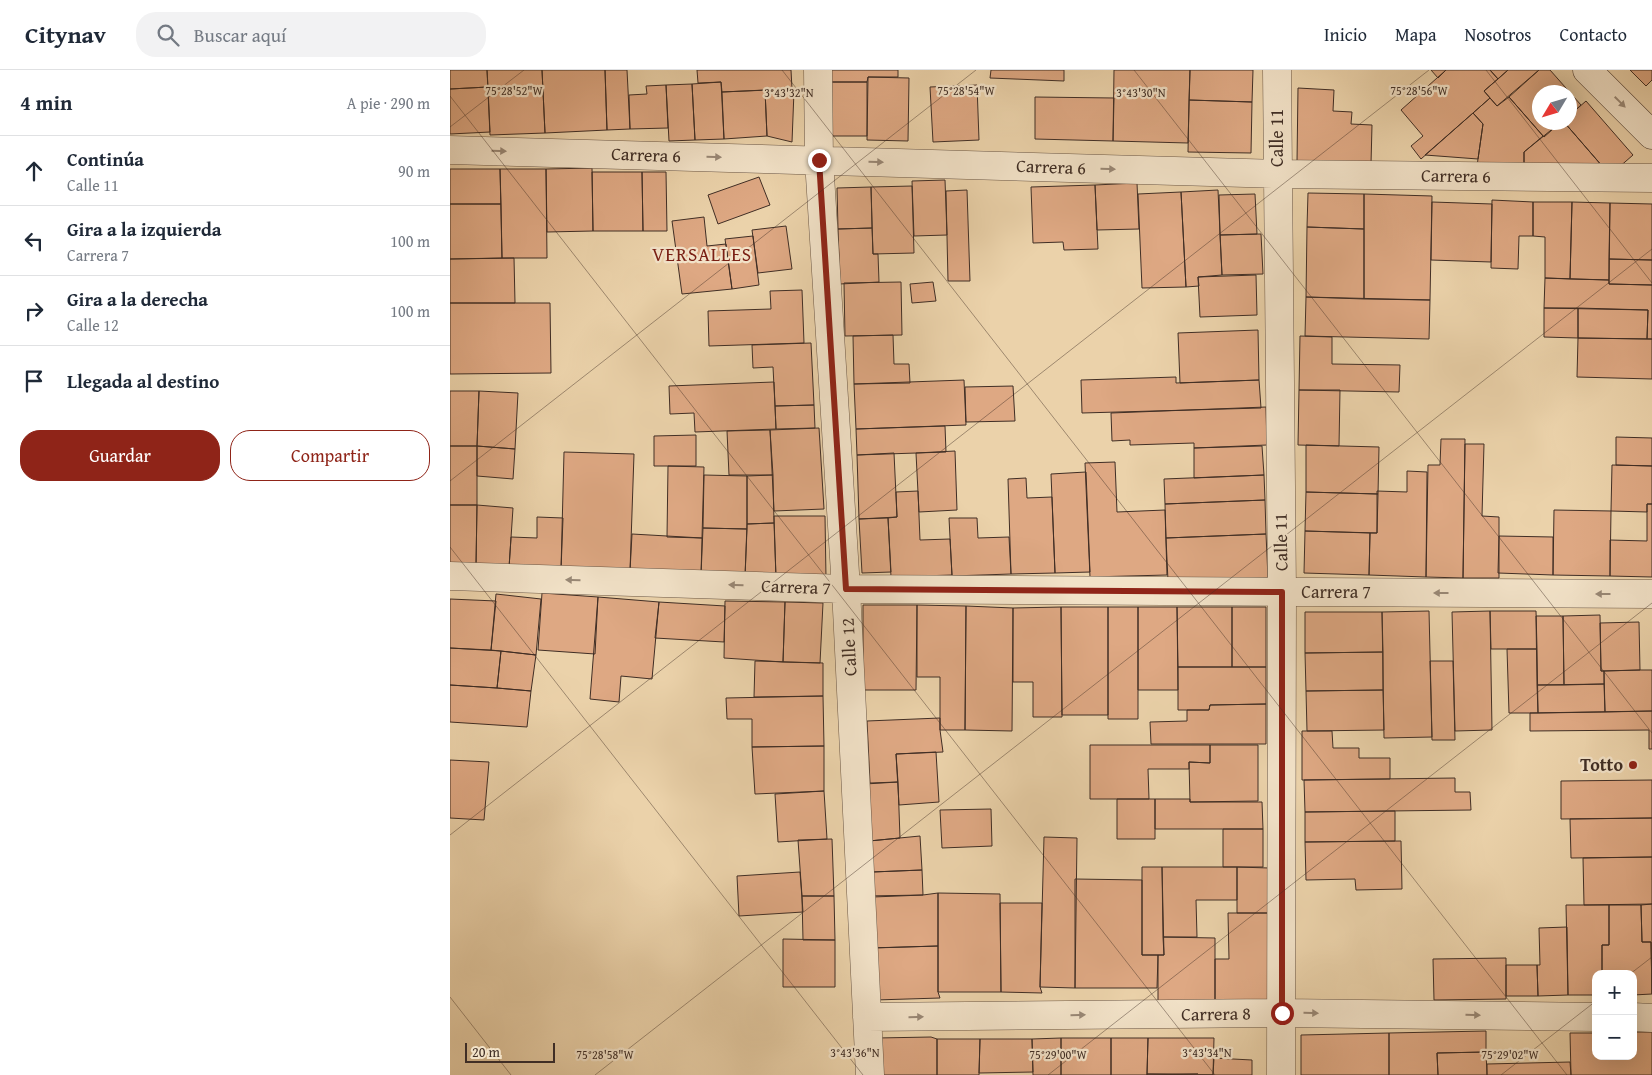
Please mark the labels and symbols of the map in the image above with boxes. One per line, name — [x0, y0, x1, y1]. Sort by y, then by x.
text: 75°28'52"W — [485, 82, 544, 99]
text: 75°28'54"W — [937, 82, 996, 99]
text: 75°28'56"W — [1390, 82, 1449, 99]
text: 3°43'32"N — [764, 84, 814, 101]
text: 3°43'30"N — [1116, 84, 1166, 101]
north arrow — [1532, 85, 1577, 130]
one-way arrow — [1614, 96, 1626, 108]
street label: Calle 11 — [1263, 109, 1290, 167]
street label: Carrera 6 — [611, 140, 681, 169]
one-way arrow — [491, 147, 507, 155]
route end — [808, 149, 831, 172]
street label: Carrera 6 — [1016, 152, 1086, 181]
one-way arrow — [706, 153, 722, 161]
one-way arrow — [868, 158, 884, 166]
street label: Carrera 6 — [1421, 161, 1491, 190]
one-way arrow — [1101, 165, 1117, 173]
district label: VERSALLES — [652, 240, 752, 268]
street label: Calle 11 — [1266, 513, 1295, 571]
street label: Carrera 7 — [761, 572, 831, 601]
one-way arrow — [565, 576, 581, 584]
street label: Carrera 7 — [1301, 578, 1371, 605]
one-way arrow — [728, 581, 744, 589]
one-way arrow — [1433, 589, 1449, 597]
one-way arrow — [1595, 590, 1611, 598]
street label: Calle 12 — [833, 617, 864, 677]
place label: Totto — [1580, 751, 1623, 778]
marker: Totto — [1627, 759, 1639, 771]
street label: Carrera 8 — [1181, 999, 1251, 1028]
route start — [1271, 1002, 1294, 1025]
one-way arrow — [1303, 1009, 1319, 1017]
one-way arrow — [1071, 1011, 1087, 1019]
one-way arrow — [1466, 1012, 1482, 1020]
one-way arrow — [908, 1013, 924, 1021]
scale bar — [465, 1040, 555, 1063]
text: 3°43'36"N — [830, 1044, 880, 1061]
text: 3°43'34"N — [1182, 1044, 1232, 1061]
text: 75°28'58"W — [576, 1046, 635, 1063]
text: 75°29'00"W — [1029, 1046, 1088, 1063]
text: 75°29'02"W — [1481, 1046, 1540, 1063]

